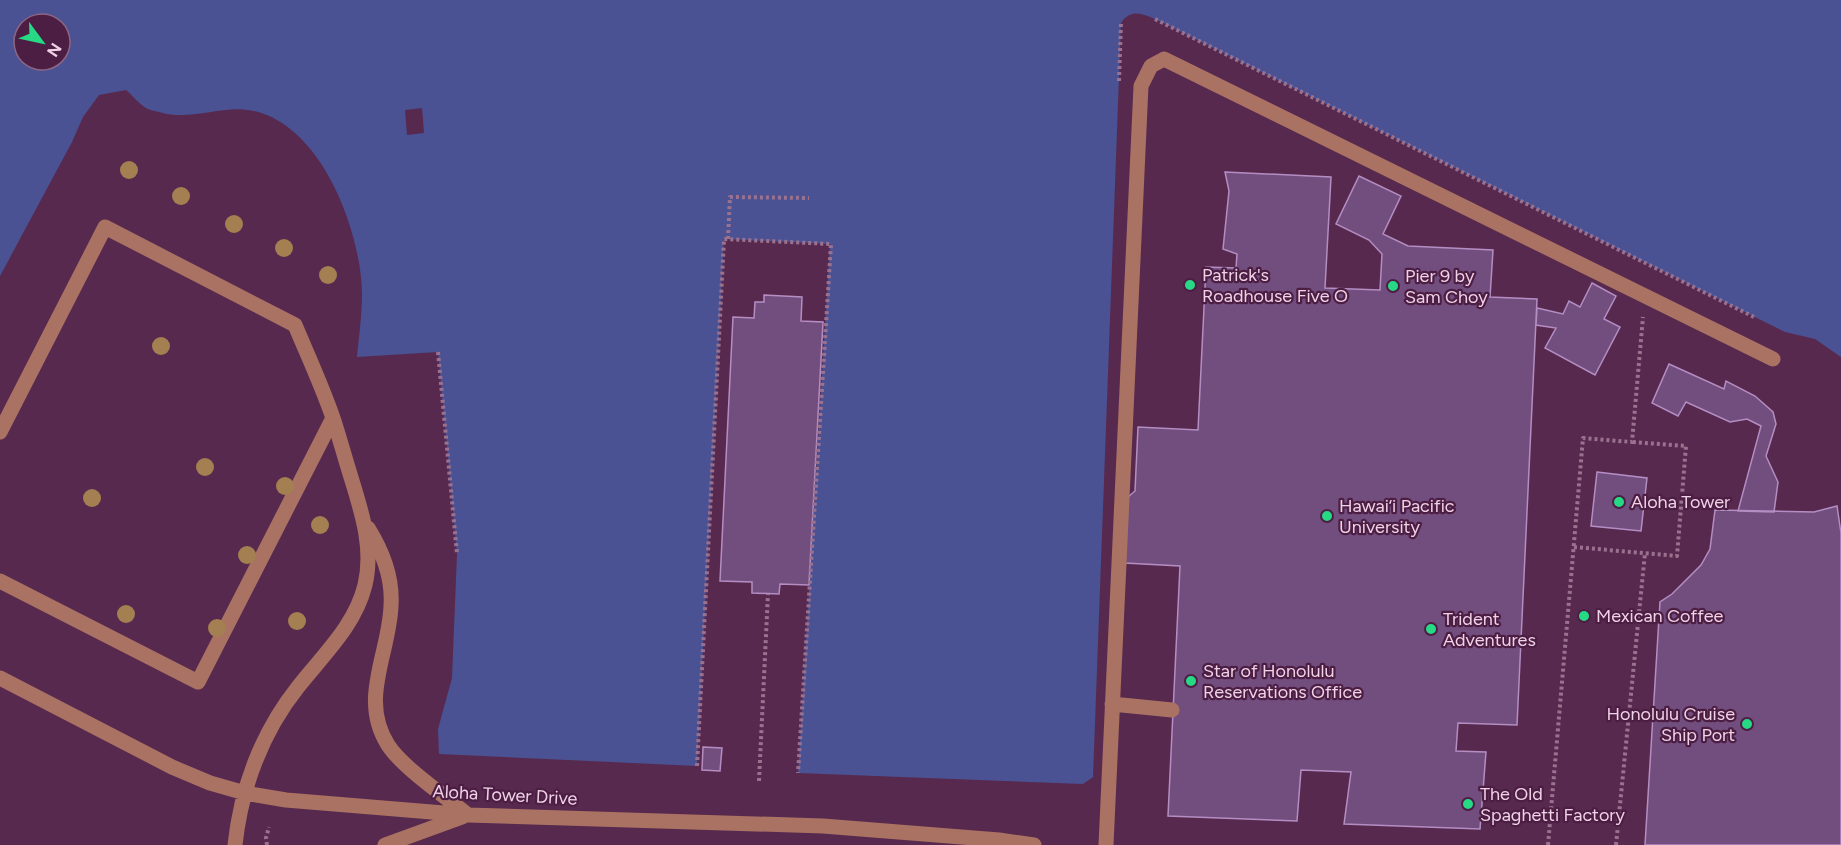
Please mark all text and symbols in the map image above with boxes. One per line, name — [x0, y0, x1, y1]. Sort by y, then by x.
north arrow — [12, 12, 72, 72]
text: N — [43, 40, 65, 60]
place label: Patrick's Roadhouse Five O — [1202, 264, 1348, 307]
place label: Pier 9 by Sam Choy — [1405, 265, 1488, 308]
marker: Patrick's Roadhouse Five O — [1183, 278, 1197, 292]
marker: Pier 9 by Sam Choy — [1386, 279, 1400, 293]
place label: Aloha Tower — [1631, 491, 1730, 513]
place label: Hawai‘i Pacific University — [1339, 495, 1455, 538]
marker: Aloha Tower — [1612, 495, 1626, 509]
marker: Hawai‘i Pacific University — [1320, 509, 1334, 523]
place label: Mexican Coffee — [1596, 605, 1724, 627]
place label: Trident Adventures — [1443, 608, 1536, 651]
marker: Mexican Coffee — [1577, 609, 1591, 623]
marker: Trident Adventures — [1424, 622, 1438, 636]
place label: Star of Honolulu Reservations Office — [1203, 660, 1362, 703]
marker: Star of Honolulu Reservations Office — [1184, 674, 1198, 688]
place label: Honolulu Cruise Ship Port — [1607, 703, 1735, 746]
marker: Honolulu Cruise Ship Port — [1740, 717, 1754, 731]
street label: Aloha Tower Drive — [432, 780, 578, 810]
place label: The Old Spaghetti Factory — [1480, 783, 1625, 826]
marker: The Old Spaghetti Factory — [1461, 797, 1475, 811]

